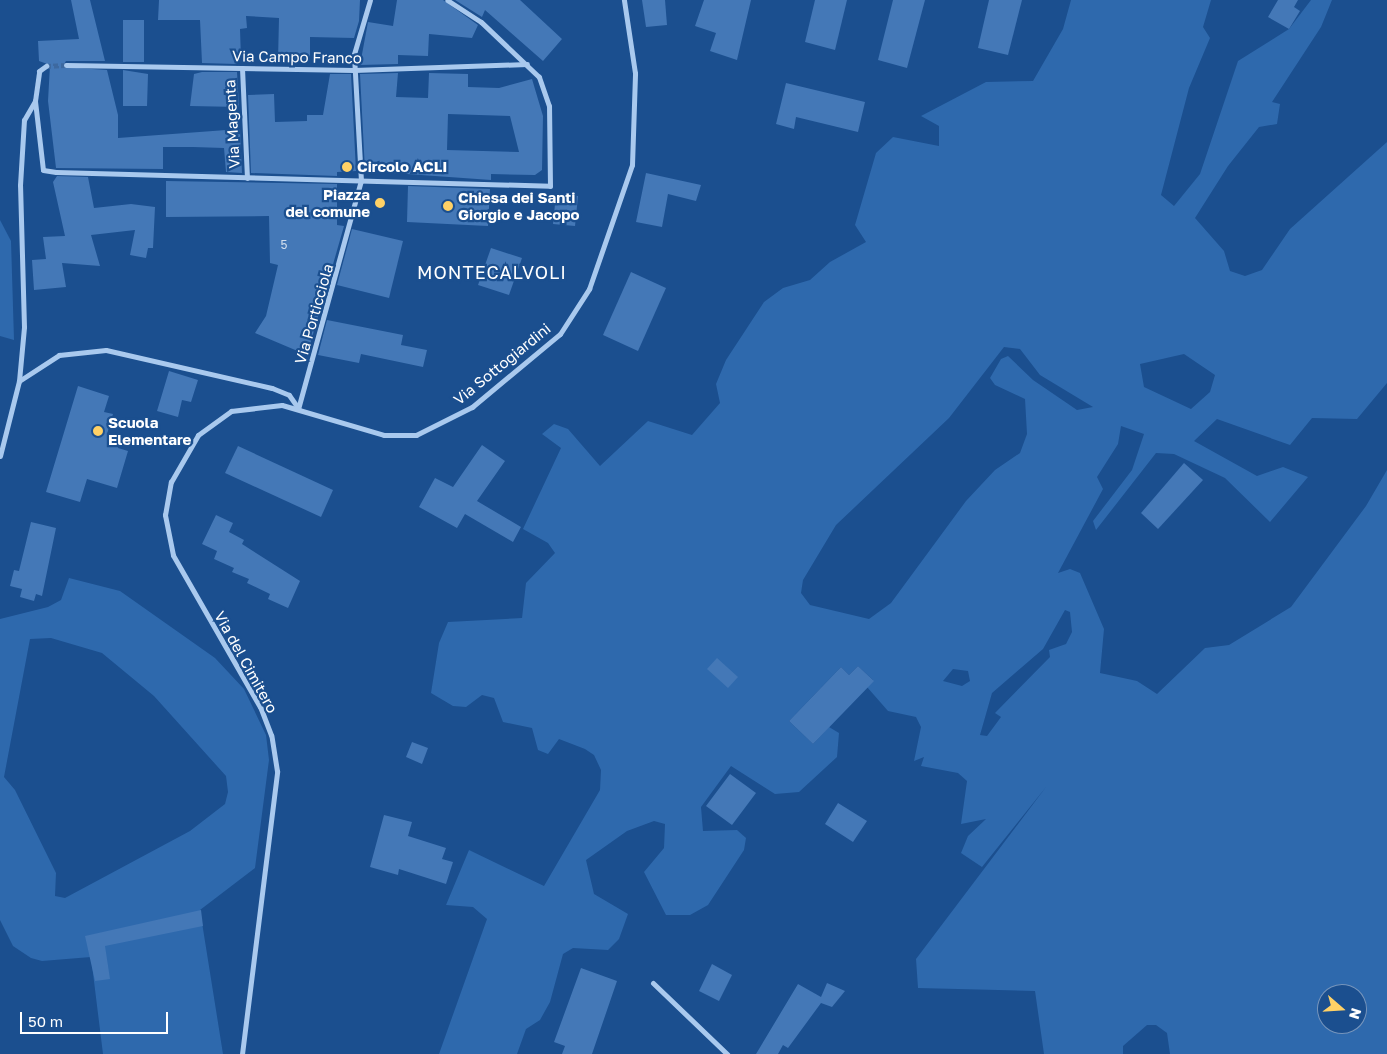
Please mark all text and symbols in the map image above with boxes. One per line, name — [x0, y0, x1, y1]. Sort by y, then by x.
street label: Via Campo Franco — [232, 47, 362, 67]
street label: Via Magenta — [221, 79, 243, 169]
place label: Circolo ACLI — [357, 158, 447, 176]
marker: Circolo ACLI — [341, 161, 353, 173]
place label: Piazza del comune — [286, 185, 370, 220]
place label: Chiesa dei Santi Giorgio e Jacopo — [458, 188, 580, 223]
marker: Piazza del comune — [374, 197, 386, 209]
marker: Chiesa dei Santi Giorgio e Jacopo — [442, 200, 454, 212]
house number: 5 — [281, 238, 287, 252]
district label: MONTECALVOLI — [416, 261, 568, 283]
street label: Via Porticciola — [291, 262, 337, 366]
street label: Via Sottogiardini — [450, 319, 554, 409]
place label: Scuola Elementare — [108, 413, 191, 448]
marker: Scuola Elementare — [92, 425, 104, 437]
street label: Via del Cimitero — [211, 608, 281, 716]
north arrow — [1317, 984, 1367, 1034]
scale bar — [22, 1002, 170, 1034]
text: N — [1346, 1006, 1365, 1022]
text: 50 m — [28, 1012, 63, 1030]

